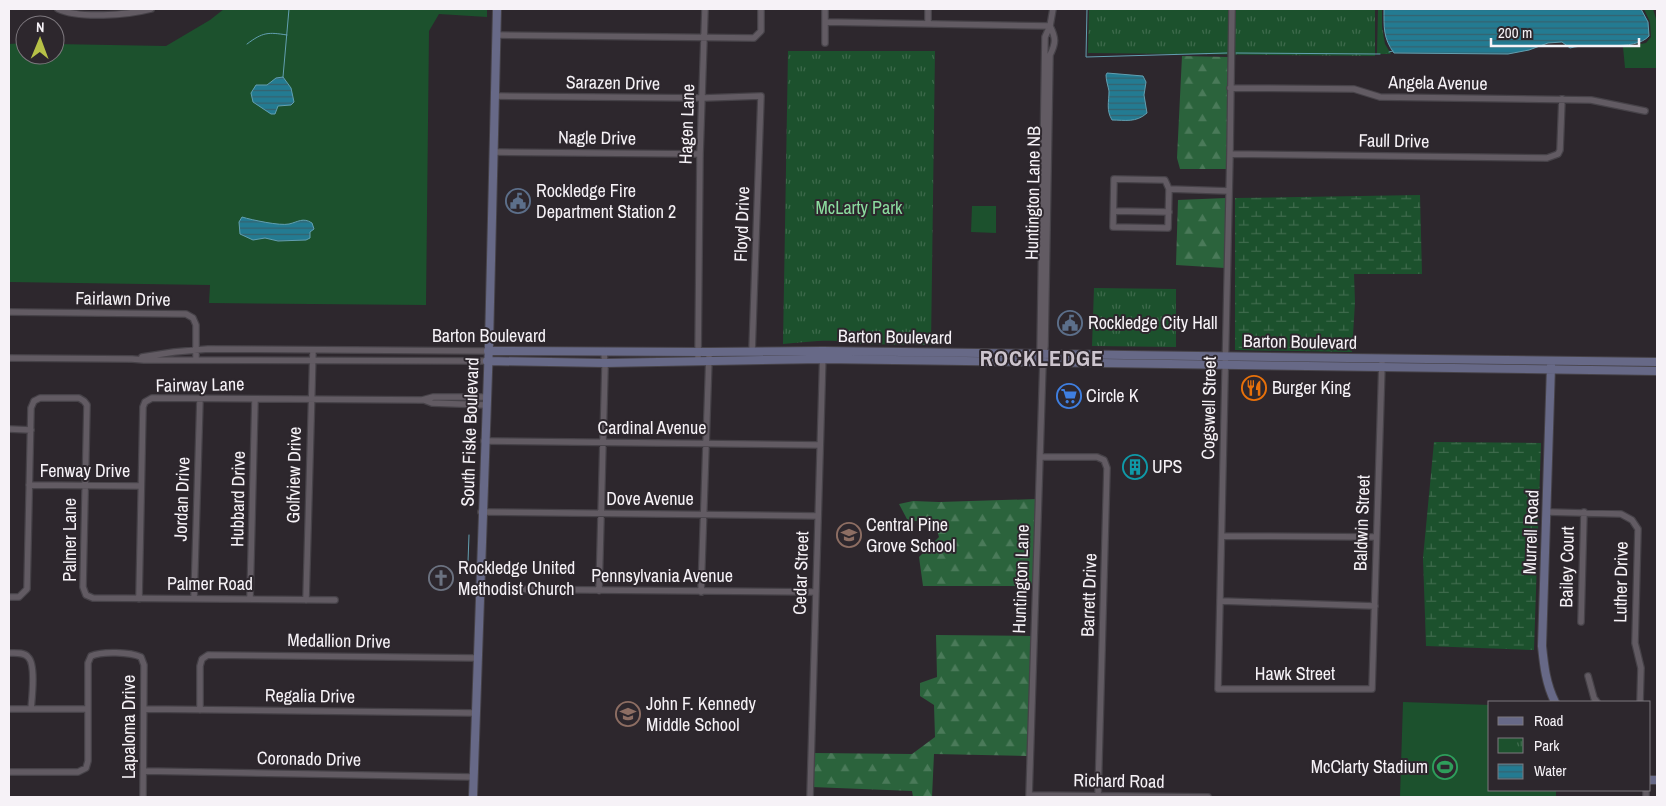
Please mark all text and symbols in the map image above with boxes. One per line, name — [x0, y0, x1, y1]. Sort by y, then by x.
north arrow — [15, 15, 65, 65]
scale bar — [1491, 15, 1638, 47]
text: N — [36, 18, 45, 36]
text: 200 m — [1498, 22, 1532, 43]
street label: Sarazen Drive — [566, 69, 660, 96]
street label: Angela Avenue — [1387, 69, 1488, 96]
street label: Hagen Lane — [673, 83, 700, 165]
street label: Nagle Drive — [558, 124, 636, 151]
street label: Huntington Lane NB — [1019, 126, 1046, 260]
street label: Faull Drive — [1358, 127, 1430, 154]
place label: Rockledge Fire Department Station 2 — [536, 178, 676, 224]
street label: Floyd Drive — [728, 186, 755, 262]
public building icon: Rockledge Fire Department Station 2 — [505, 188, 531, 214]
park label: McLarty Park — [816, 195, 903, 220]
street label: Fairlawn Drive — [75, 285, 171, 312]
public building icon: Rockledge City Hall — [1057, 310, 1083, 336]
place label: Rockledge City Hall — [1088, 310, 1218, 335]
street label: Barton Boulevard — [432, 323, 546, 348]
street label: Barton Boulevard — [838, 323, 952, 350]
street label: Barton Boulevard — [1243, 328, 1357, 355]
district label: ROCKLEDGE — [980, 343, 1104, 373]
street label: Cogswell Street — [1195, 356, 1222, 460]
street label: South Fiske Boulevard — [454, 357, 485, 507]
street label: Fairway Lane — [155, 371, 245, 398]
restaurant icon: Burger King — [1241, 375, 1267, 401]
place label: Burger King — [1272, 375, 1352, 400]
supermarket icon: Circle K — [1056, 383, 1082, 409]
place label: Circle K — [1086, 383, 1139, 408]
street label: Cardinal Avenue — [598, 415, 706, 440]
street label: Golfview Drive — [280, 426, 307, 524]
street label: Hubbard Drive — [224, 451, 251, 547]
building icon: UPS — [1122, 454, 1148, 480]
place label: UPS — [1152, 454, 1183, 479]
street label: Jordan Drive — [168, 456, 195, 542]
street label: Fenway Drive — [40, 458, 130, 483]
street label: Baldwin Street — [1347, 475, 1376, 571]
street label: Dove Avenue — [606, 486, 694, 511]
street label: Murrell Road — [1517, 489, 1544, 575]
street label: Palmer Lane — [57, 498, 82, 582]
place label: Central Pine Grove School — [866, 512, 955, 558]
school or university icon: Central Pine Grove School — [836, 522, 862, 548]
street label: Huntington Lane — [1006, 524, 1035, 634]
street label: Bailey Court — [1553, 526, 1580, 608]
street label: Cedar Street — [787, 531, 814, 615]
street label: Luther Drive — [1607, 541, 1634, 623]
street label: Barrett Drive — [1075, 553, 1102, 637]
place label: Rockledge United Methodist Church — [458, 555, 575, 601]
street label: Pennsylvania Avenue — [591, 563, 733, 588]
church icon: Rockledge United Methodist Church — [428, 565, 454, 591]
street label: Palmer Road — [167, 571, 253, 596]
street label: Medallion Drive — [287, 627, 391, 654]
street label: Hawk Street — [1255, 661, 1335, 686]
street label: Lapaloma Drive — [116, 675, 141, 779]
street label: Regalia Drive — [265, 682, 355, 709]
place label: John F. Kennedy Middle School — [646, 691, 757, 737]
school or university icon: John F. Kennedy Middle School — [615, 701, 641, 727]
legend — [1488, 701, 1651, 791]
text: Road — [1534, 710, 1563, 731]
text: Park — [1534, 735, 1560, 756]
street label: Coronado Drive — [257, 745, 361, 772]
place label: McClarty Stadium — [1311, 754, 1428, 779]
sports icon: McClarty Stadium — [1432, 754, 1458, 780]
text: Water — [1534, 760, 1566, 781]
street label: Richard Road — [1073, 767, 1165, 794]

